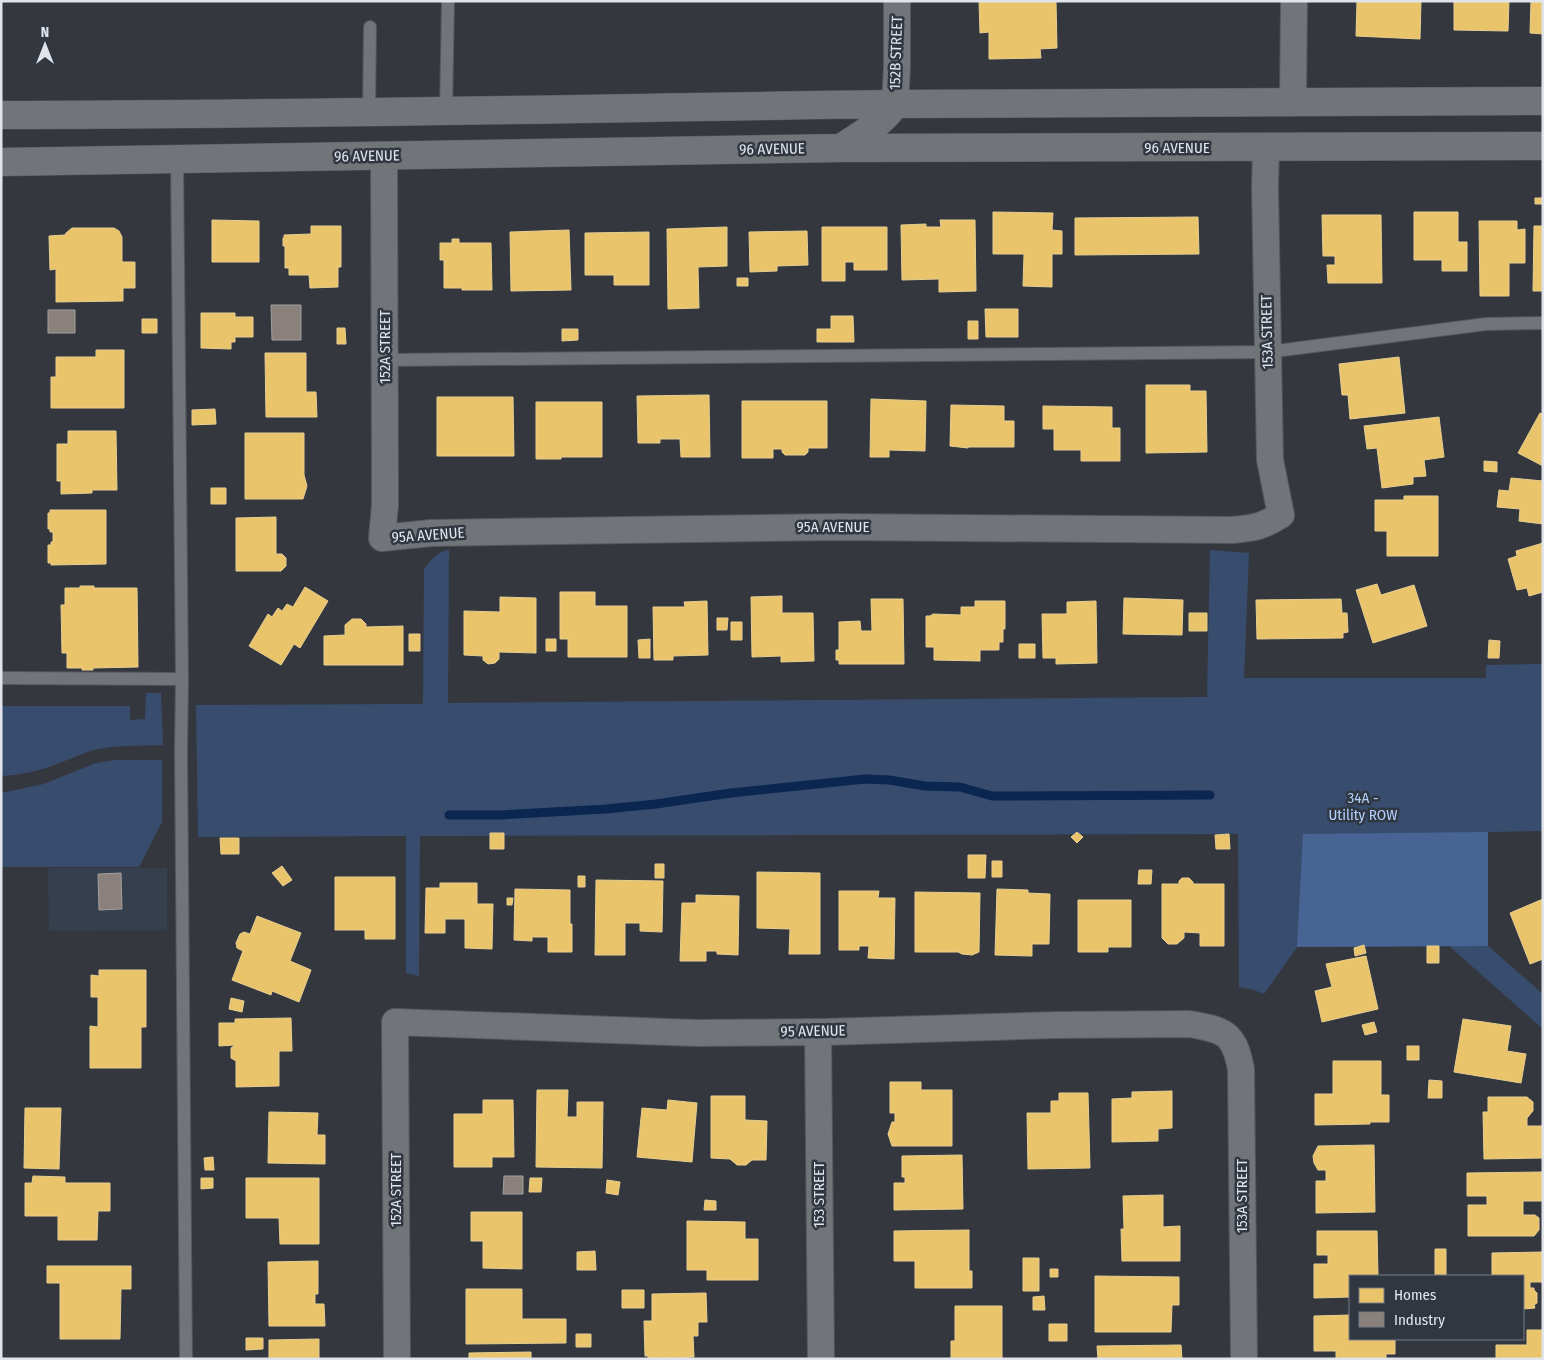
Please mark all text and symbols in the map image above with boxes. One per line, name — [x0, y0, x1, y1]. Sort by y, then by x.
street label: 152B STREET — [886, 16, 906, 90]
north arrow — [20, 20, 70, 70]
text: N — [41, 24, 49, 41]
street label: 96 AVENUE — [739, 139, 805, 159]
street label: 96 AVENUE — [1144, 139, 1210, 157]
street label: 96 AVENUE — [334, 146, 400, 166]
street label: 153A STREET — [1257, 295, 1277, 369]
street label: 152A STREET — [376, 310, 394, 384]
street label: 95A AVENUE — [797, 518, 869, 536]
street label: 95A AVENUE — [391, 523, 465, 547]
park label: 34A - Utility ROW — [1328, 789, 1398, 824]
street label: 95 AVENUE — [780, 1021, 846, 1041]
street label: 152A STREET — [387, 1153, 405, 1227]
street label: 153A STREET — [1233, 1159, 1251, 1233]
street label: 153 STREET — [810, 1162, 828, 1228]
legend — [1349, 1275, 1524, 1340]
text: Homes — [1394, 1286, 1436, 1304]
text: Industry — [1394, 1311, 1445, 1329]

